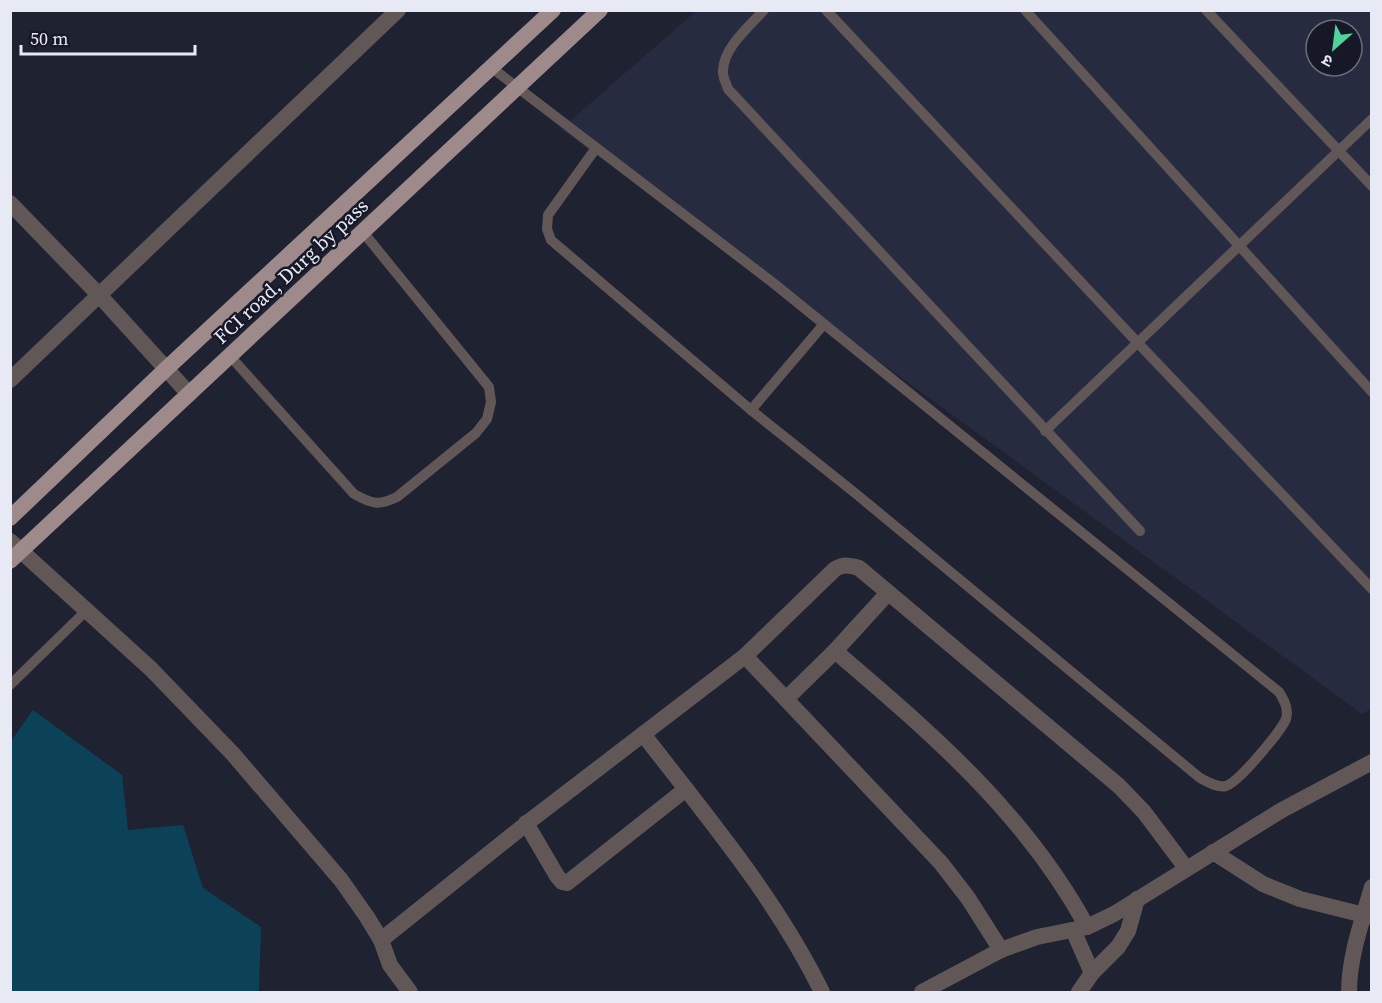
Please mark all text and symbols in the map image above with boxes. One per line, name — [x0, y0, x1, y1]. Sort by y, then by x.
scale bar — [21, 18, 195, 56]
north arrow — [1304, 18, 1364, 78]
text: 50 m — [30, 26, 68, 51]
text: उ — [1317, 49, 1336, 73]
street label: FCI road, Durg by pass — [208, 192, 374, 350]

